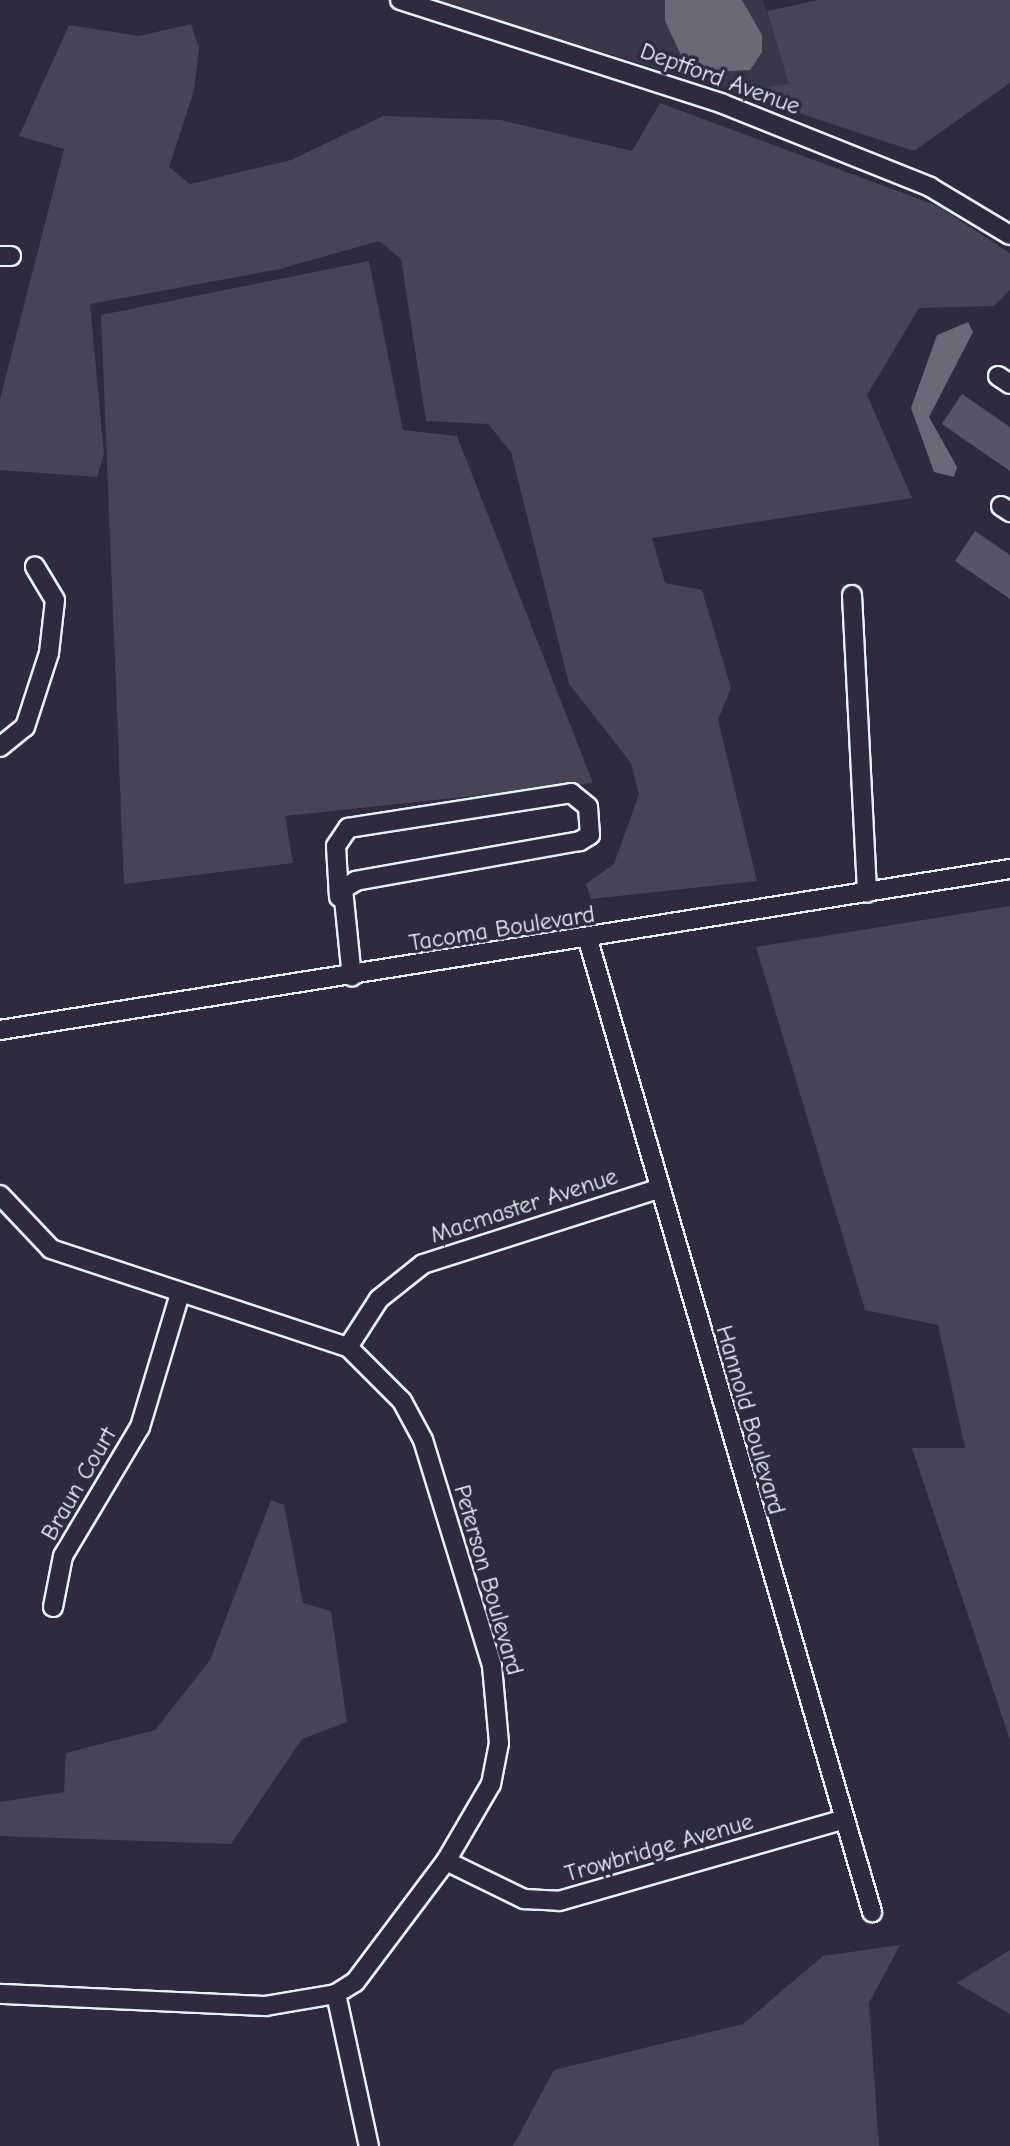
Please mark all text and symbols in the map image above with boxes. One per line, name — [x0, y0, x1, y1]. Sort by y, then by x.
street label: Deptford Avenue — [636, 37, 804, 121]
street label: Tacoma Boulevard — [407, 900, 597, 958]
street label: Macmaster Avenue — [427, 1162, 621, 1250]
street label: Hannold Boulevard — [709, 1322, 791, 1518]
street label: Braun Court — [35, 1422, 123, 1546]
street label: Peterson Boulevard — [447, 1482, 529, 1678]
street label: Trowbridge Avenue — [561, 1807, 757, 1889]

